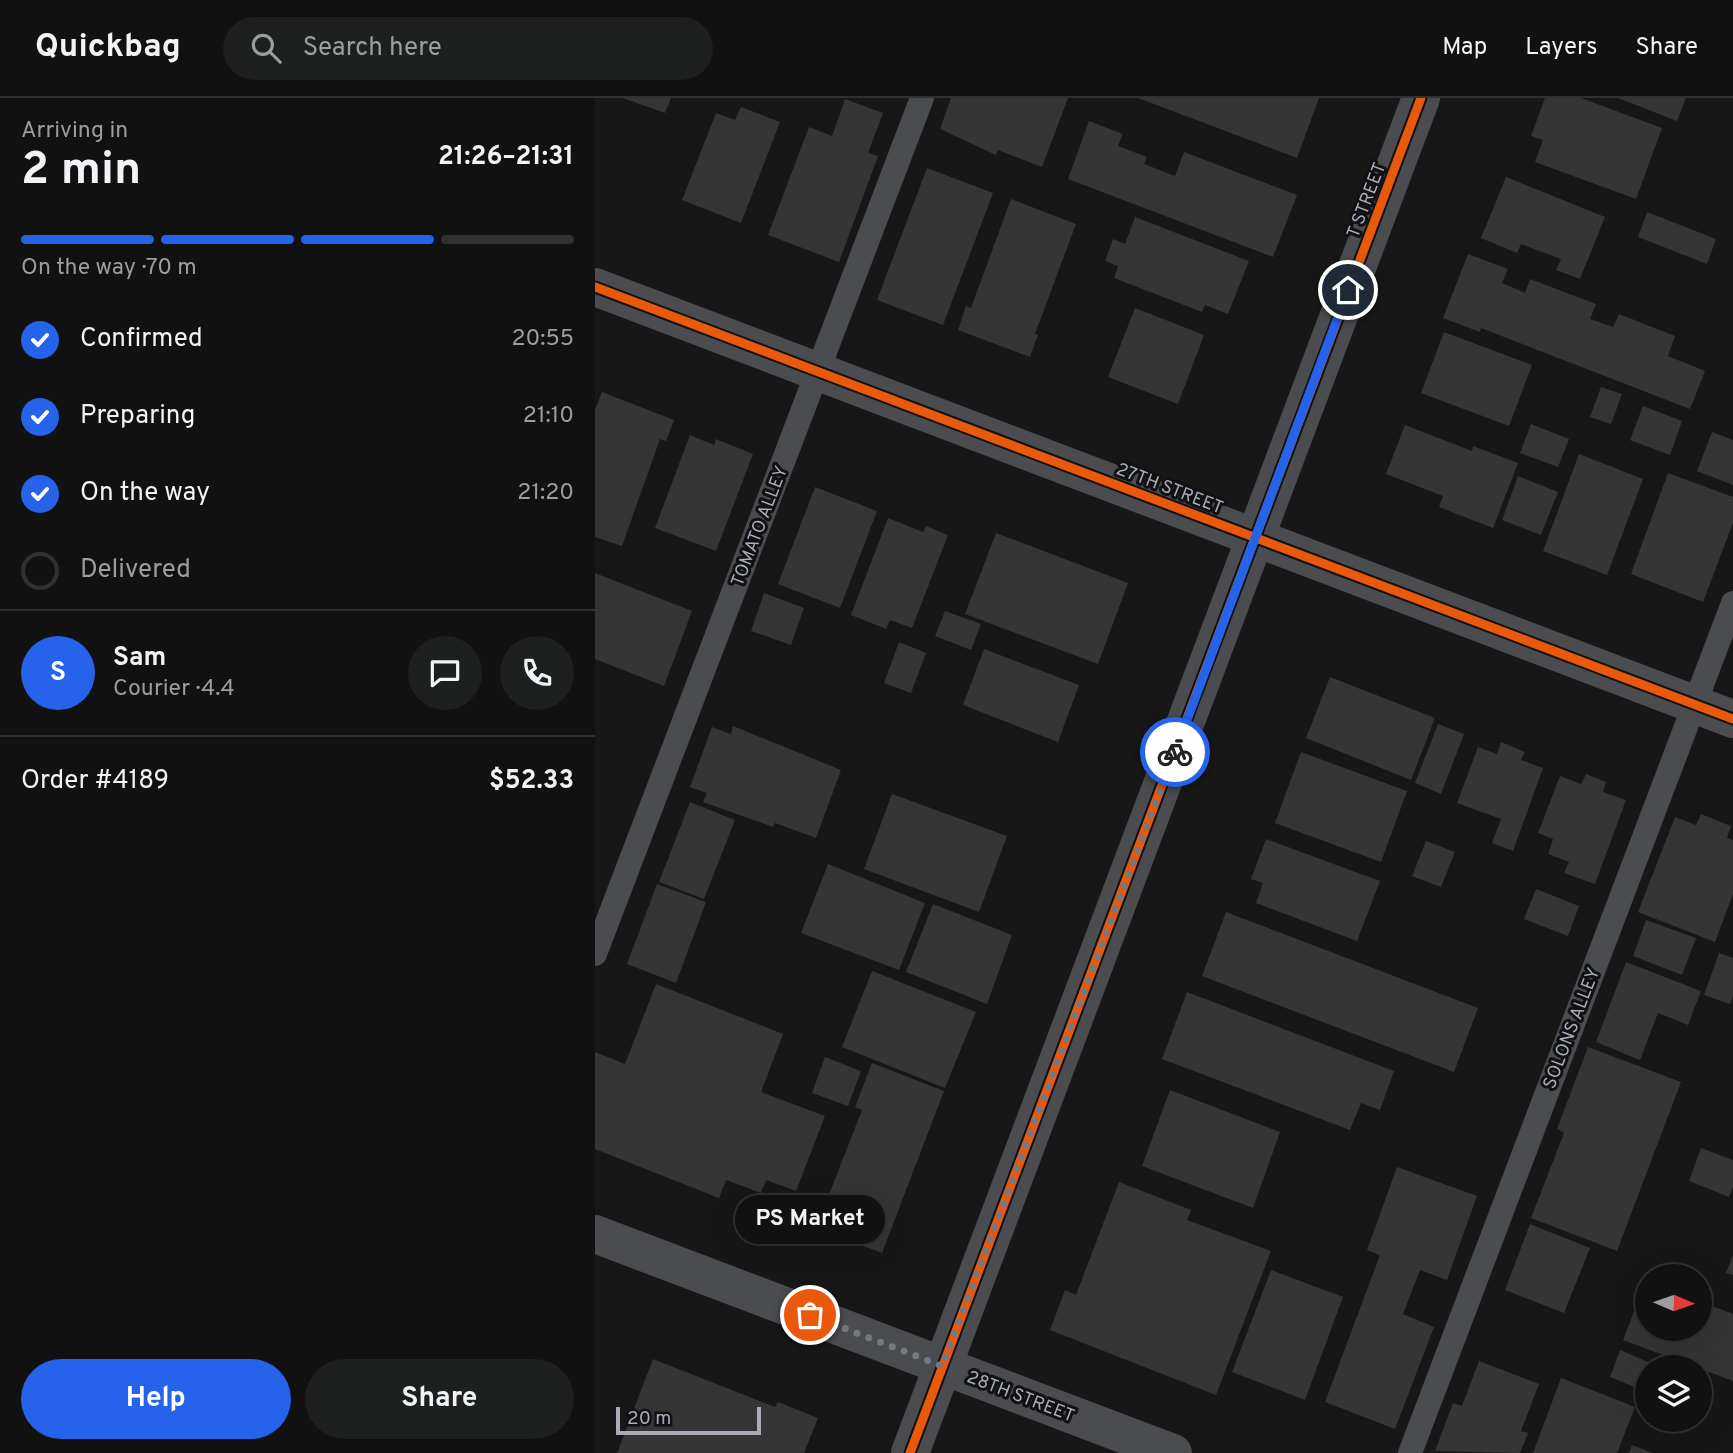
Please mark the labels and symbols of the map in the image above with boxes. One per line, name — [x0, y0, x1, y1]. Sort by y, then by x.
street label: T STREET — [1343, 160, 1392, 241]
pin — [1318, 260, 1378, 320]
street label: 27TH STREET — [1113, 458, 1226, 520]
street label: TOMATO ALLEY — [727, 463, 794, 590]
courier — [1140, 717, 1210, 787]
street label: SOLONS ALLEY — [1539, 965, 1606, 1092]
callout: PS Market — [735, 1196, 885, 1245]
north arrow — [1635, 1264, 1711, 1340]
pin — [780, 1285, 840, 1345]
street label: 28TH STREET — [963, 1366, 1078, 1428]
scale bar — [616, 1404, 761, 1436]

